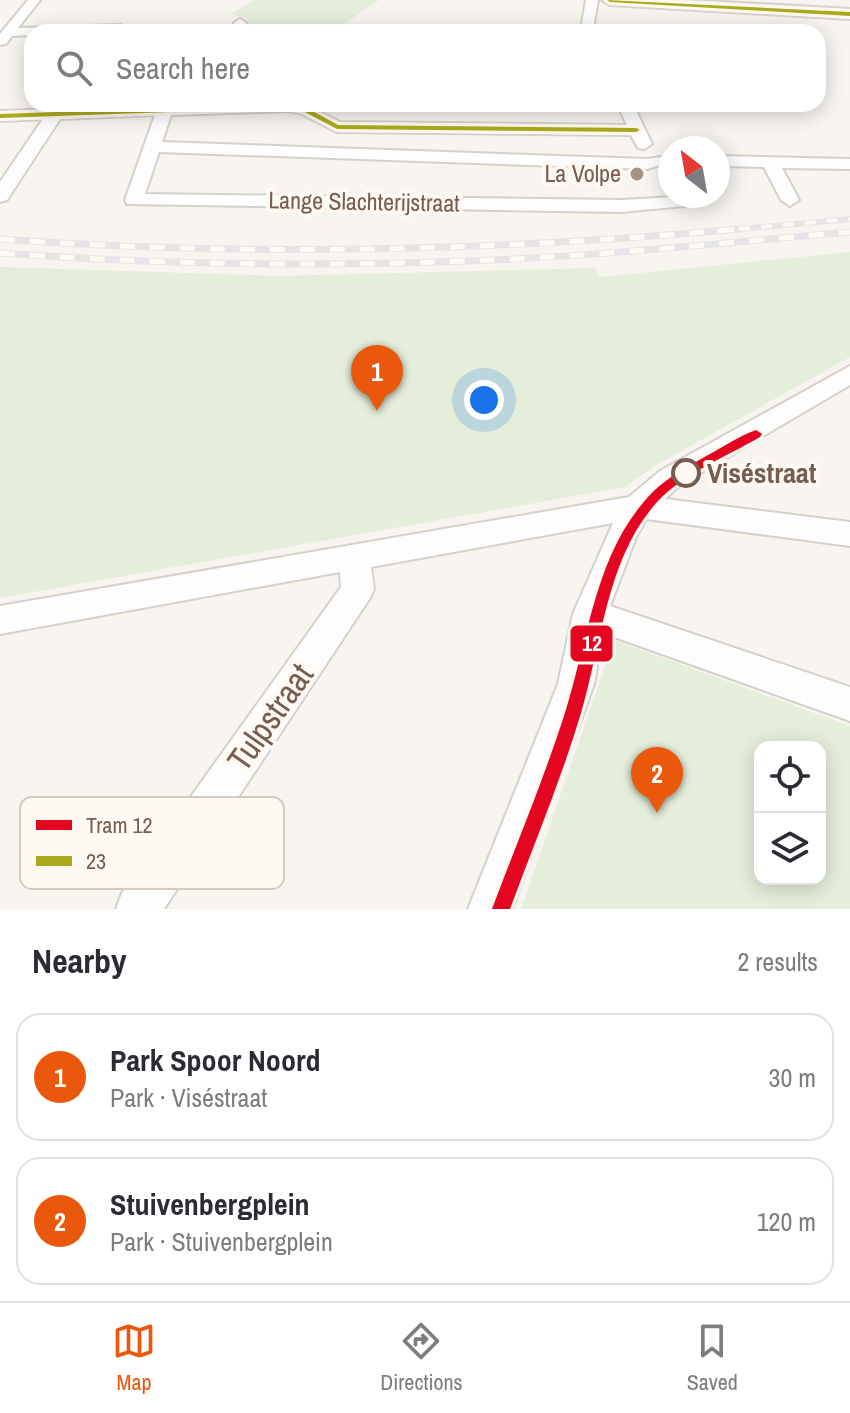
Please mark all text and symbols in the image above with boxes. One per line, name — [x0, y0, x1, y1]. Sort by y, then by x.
search box — [24, 24, 826, 112]
icon: search — [52, 46, 96, 90]
text: Search here — [116, 48, 250, 88]
north arrow — [658, 136, 730, 208]
place label: La Volpe — [544, 157, 621, 189]
marker: La Volpe — [628, 165, 646, 183]
street label: Lange Slachterijstraat — [268, 183, 461, 219]
pin: 1 — [351, 345, 403, 411]
your location — [464, 380, 504, 420]
place label: Viséstraat — [707, 454, 817, 492]
marker: Viséstraat — [672, 459, 700, 487]
line badge: 12 — [569, 624, 614, 663]
text: 12 — [582, 628, 602, 658]
street label: Tulpstraat — [216, 654, 324, 780]
map controls — [754, 741, 826, 885]
button: locate — [754, 741, 826, 813]
pin: 2 — [631, 747, 683, 813]
legend — [20, 797, 284, 889]
text: Tram 12 — [86, 810, 153, 840]
button: layers — [754, 813, 826, 885]
text: 23 — [86, 846, 106, 876]
text: Nearby — [32, 938, 127, 984]
text: 2 results — [737, 944, 818, 979]
text: Park Spoor Noord — [110, 1040, 321, 1080]
text: 1 — [54, 1060, 66, 1095]
text: 30 m — [769, 1060, 816, 1095]
text: Park · Viséstraat — [110, 1080, 267, 1115]
text: Stuivenbergplein — [110, 1184, 310, 1224]
text: 2 — [54, 1204, 66, 1239]
text: 120 m — [757, 1204, 816, 1239]
text: Park · Stuivenbergplein — [110, 1224, 333, 1259]
tab: Map — [112, 1319, 156, 1397]
tab: Directions — [380, 1319, 463, 1397]
tab: Saved — [687, 1319, 738, 1397]

